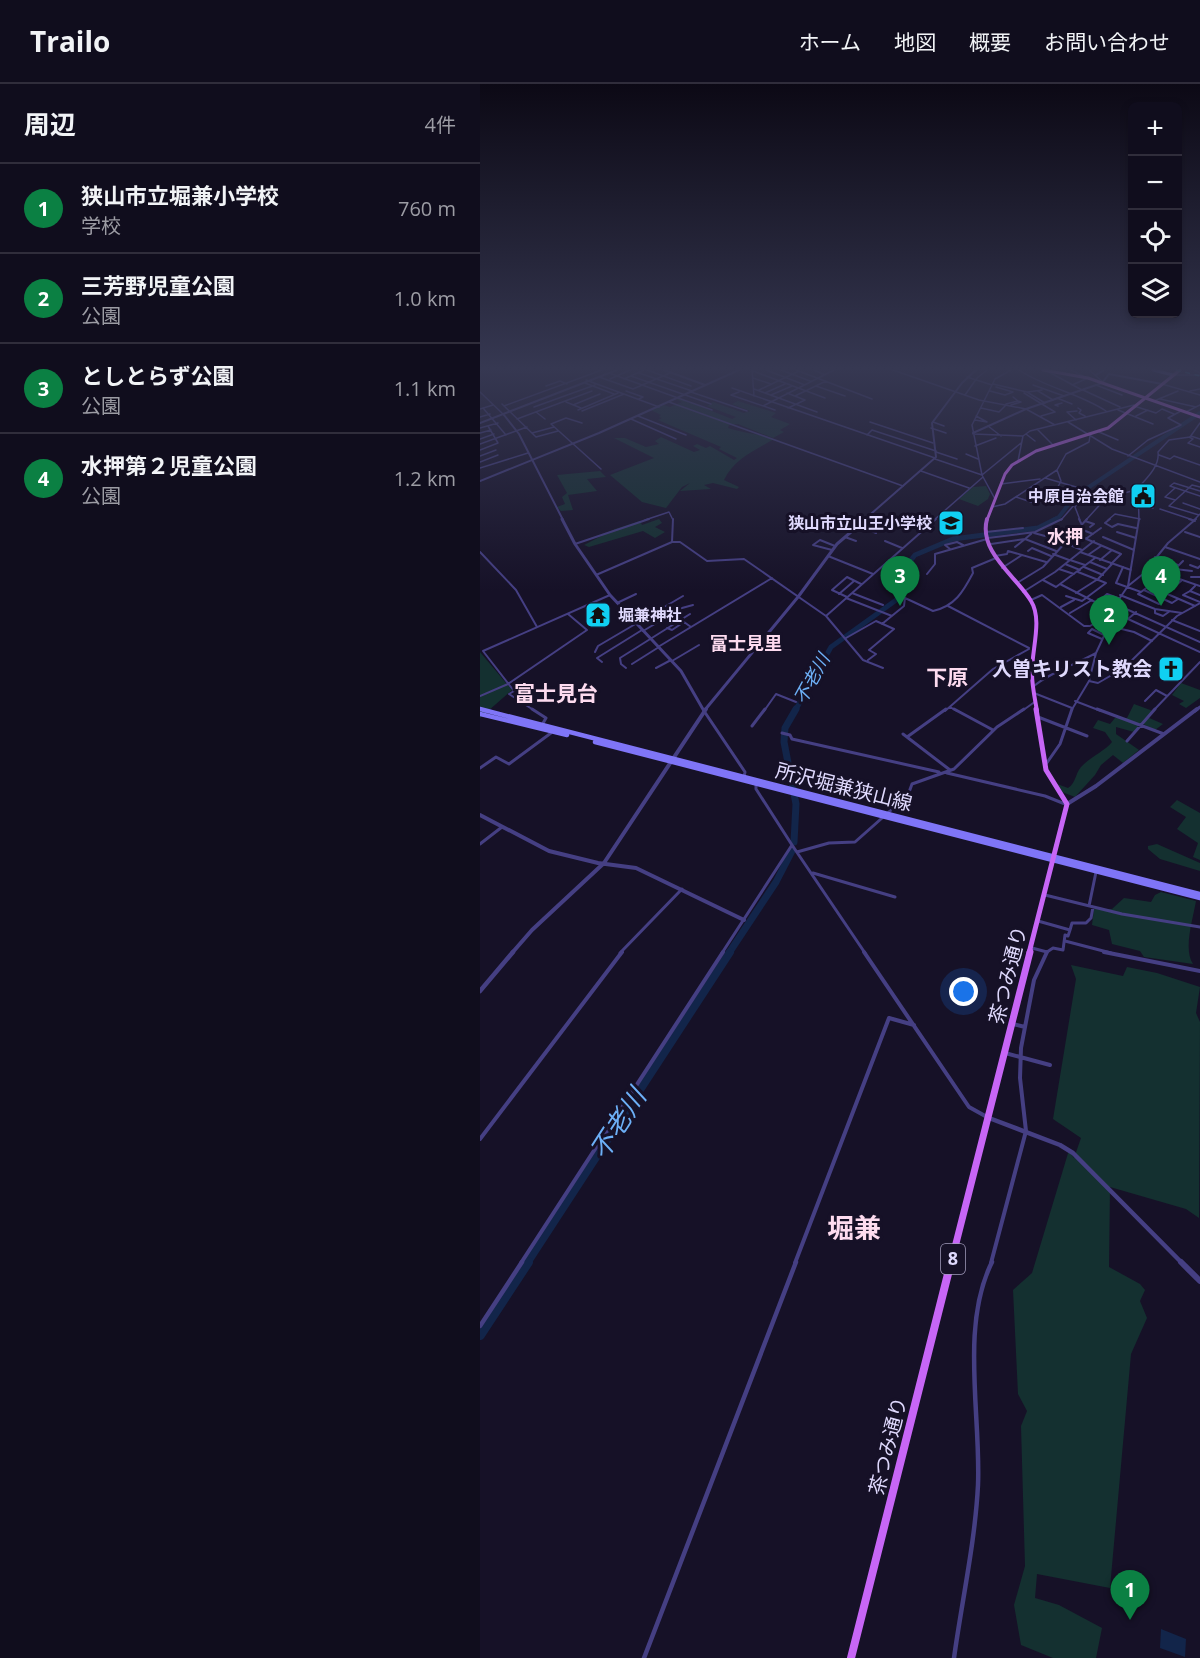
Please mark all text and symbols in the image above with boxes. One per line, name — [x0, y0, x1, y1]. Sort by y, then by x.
text: Trailo — [30, 22, 110, 60]
text: ホーム — [799, 28, 861, 56]
text: 地図 — [894, 28, 936, 56]
text: 概要 — [969, 28, 1011, 56]
text: お問い合わせ — [1044, 28, 1170, 56]
map controls — [1128, 102, 1182, 318]
button: + — [1128, 102, 1182, 156]
text: 周辺 — [24, 106, 76, 142]
text: 4件 — [425, 111, 456, 138]
button: − — [1128, 156, 1182, 210]
text: 狭山市立堀兼小学校 — [81, 180, 279, 210]
text: 1 — [38, 195, 49, 222]
text: 760 m — [398, 195, 456, 222]
button: locate — [1128, 210, 1182, 264]
text: 学校 — [81, 212, 121, 239]
button: layers — [1128, 264, 1182, 318]
text: 三芳野児童公園 — [81, 270, 235, 300]
text: 2 — [38, 285, 49, 312]
text: 1.0 km — [394, 285, 456, 312]
text: 公園 — [81, 302, 121, 329]
text: としとらず公園 — [81, 360, 235, 390]
text: 3 — [38, 375, 49, 402]
text: 1.1 km — [394, 375, 456, 402]
text: 公園 — [81, 392, 121, 419]
text: 水押第２児童公園 — [81, 450, 257, 480]
text: 4 — [38, 465, 49, 492]
text: 1.2 km — [394, 465, 456, 492]
public building icon: 中原自治会館 — [1128, 481, 1158, 511]
text: 公園 — [81, 482, 121, 509]
place label: 中原自治会館 — [1028, 485, 1124, 507]
school or university icon: 狭山市立山王小学校 — [936, 508, 966, 538]
place label: 狭山市立山王小学校 — [788, 512, 932, 534]
district label: 水押 — [1047, 524, 1083, 548]
pin: 3 — [880, 556, 920, 606]
pin: 4 — [1142, 556, 1180, 606]
pin: 2 — [1090, 596, 1128, 645]
temple icon: 堀兼神社 — [583, 600, 613, 630]
place label: 堀兼神社 — [618, 604, 682, 626]
district label: 富士見里 — [710, 631, 782, 655]
water label: 不老川 — [788, 647, 836, 708]
church icon: 入曽キリスト教会 — [1156, 654, 1186, 684]
place label: 入曽キリスト教会 — [992, 655, 1152, 682]
district label: 下原 — [926, 663, 968, 691]
district label: 富士見台 — [514, 679, 598, 707]
street label: 所沢堀兼狭山線 — [773, 756, 915, 817]
street label: 茶つみ通り — [982, 923, 1033, 1027]
your location — [949, 977, 978, 1006]
water label: 不老川 — [581, 1078, 655, 1166]
district label: 堀兼 — [827, 1209, 881, 1246]
road number: 8 — [941, 1244, 965, 1274]
street label: 茶つみ通り — [862, 1394, 913, 1498]
pin: 1 — [1110, 1570, 1150, 1620]

